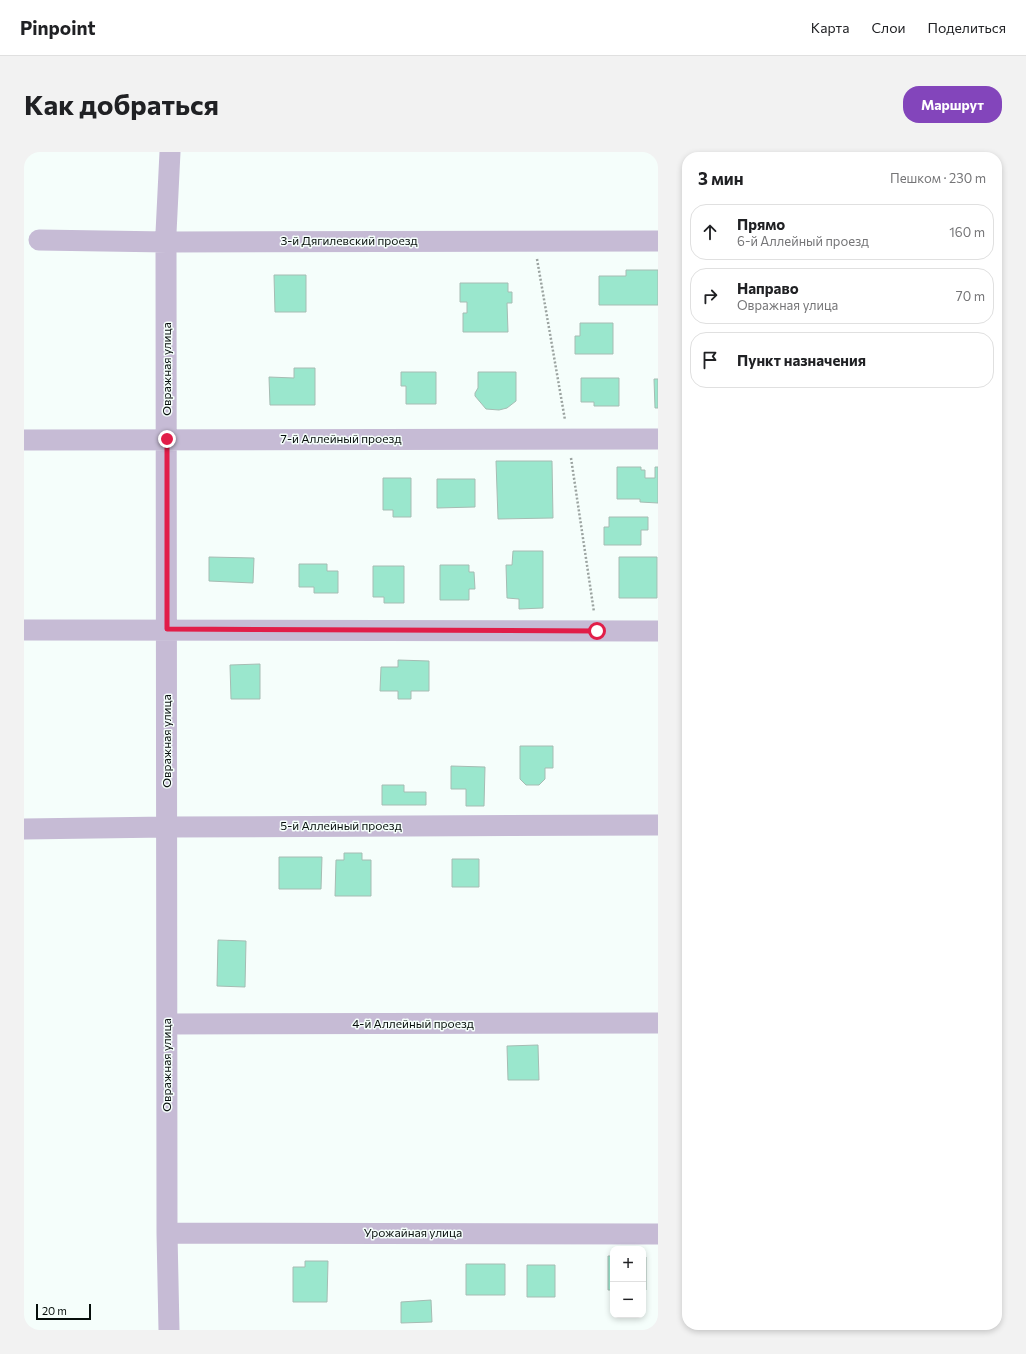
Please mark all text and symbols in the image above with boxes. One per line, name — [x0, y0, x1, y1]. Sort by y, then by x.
text: Pinpoint — [20, 16, 96, 39]
text: Карта — [811, 19, 849, 36]
text: Слои — [871, 19, 906, 36]
text: Поделиться — [928, 19, 1006, 36]
button: Маршрут — [903, 86, 1002, 123]
text: Как добраться — [24, 87, 219, 121]
text: 3 мин — [698, 168, 744, 189]
text: Пешком · 230 m — [890, 170, 986, 186]
text: Прямо — [737, 215, 785, 233]
icon: ahead — [699, 221, 721, 243]
text: 160 m — [949, 224, 985, 240]
street label: 3-й Дягилевский проезд — [280, 233, 418, 247]
text: 6-й Аллейный проезд — [737, 233, 869, 249]
text: Направо — [737, 279, 799, 297]
icon: right — [699, 285, 721, 307]
text: 70 m — [956, 288, 985, 304]
text: Овражная улица — [737, 297, 838, 313]
street label: Овражная улица — [159, 322, 173, 416]
icon: arrive — [699, 349, 721, 371]
text: Пункт назначения — [737, 351, 866, 369]
route end — [158, 430, 176, 448]
street label: 7-й Аллейный проезд — [281, 431, 401, 445]
route start — [588, 622, 606, 640]
street label: Овражная улица — [159, 694, 173, 788]
street label: 5-й Аллейный проезд — [280, 818, 402, 832]
street label: 4-й Аллейный проезд — [352, 1016, 474, 1030]
street label: Овражная улица — [159, 1018, 173, 1112]
street label: Урожайная улица — [364, 1225, 462, 1239]
map controls — [610, 1246, 646, 1318]
button: + — [610, 1246, 646, 1282]
button: − — [610, 1282, 646, 1318]
scale bar — [36, 1302, 91, 1321]
text: 20 m — [42, 1304, 67, 1317]

